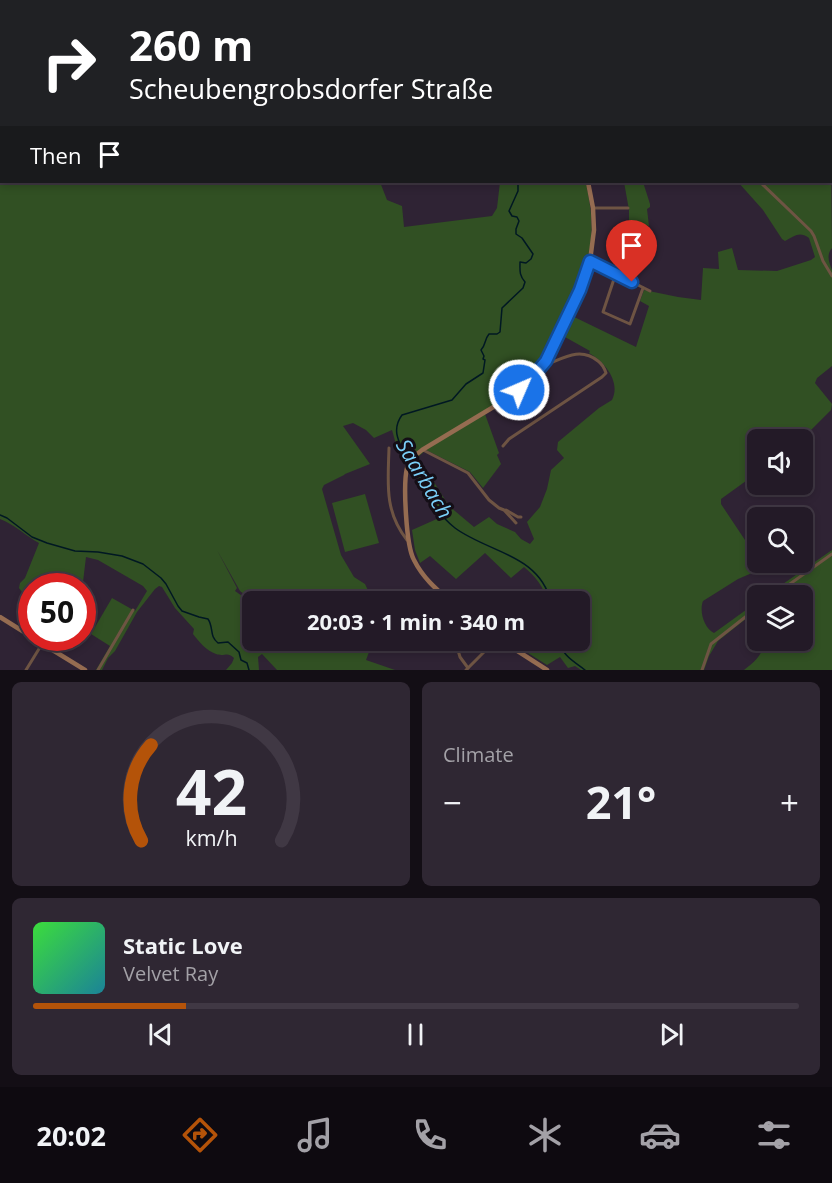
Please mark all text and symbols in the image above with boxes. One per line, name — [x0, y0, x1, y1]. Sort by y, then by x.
text: 260 m — [129, 16, 253, 73]
icon: right — [30, 24, 108, 102]
text: Scheubengrobsdorfer Straße — [129, 70, 493, 107]
icon: arrive — [93, 138, 126, 171]
text: Then — [30, 140, 81, 170]
pin — [606, 220, 657, 282]
icon: arrive — [615, 229, 648, 262]
position arrow — [487, 358, 551, 422]
map controls — [747, 429, 813, 651]
button: sound — [747, 429, 813, 495]
water label: Saarbach — [390, 433, 460, 524]
button: search — [747, 507, 813, 573]
speed limit sign: 50 — [18, 573, 96, 651]
button: layers — [747, 585, 813, 651]
text: 20:03 · 1 min · 340 m — [307, 606, 525, 636]
text: Climate — [443, 741, 514, 768]
text: 42 — [175, 748, 247, 833]
text: 21° — [586, 771, 656, 832]
text: − — [443, 780, 462, 825]
text: + — [780, 780, 799, 825]
text: km/h — [185, 823, 237, 852]
text: Static Love — [123, 930, 243, 960]
text: Velvet Ray — [123, 960, 218, 987]
icon: previous — [144, 1018, 177, 1051]
icon: pause — [399, 1018, 432, 1051]
icon: next — [655, 1018, 688, 1051]
icon: directions — [179, 1114, 221, 1156]
icon: music — [294, 1114, 336, 1156]
icon: phone — [409, 1114, 451, 1156]
icon: climate — [524, 1114, 566, 1156]
icon: car — [639, 1114, 681, 1156]
icon: filters — [753, 1114, 795, 1156]
text: 20:02 — [36, 1117, 106, 1154]

